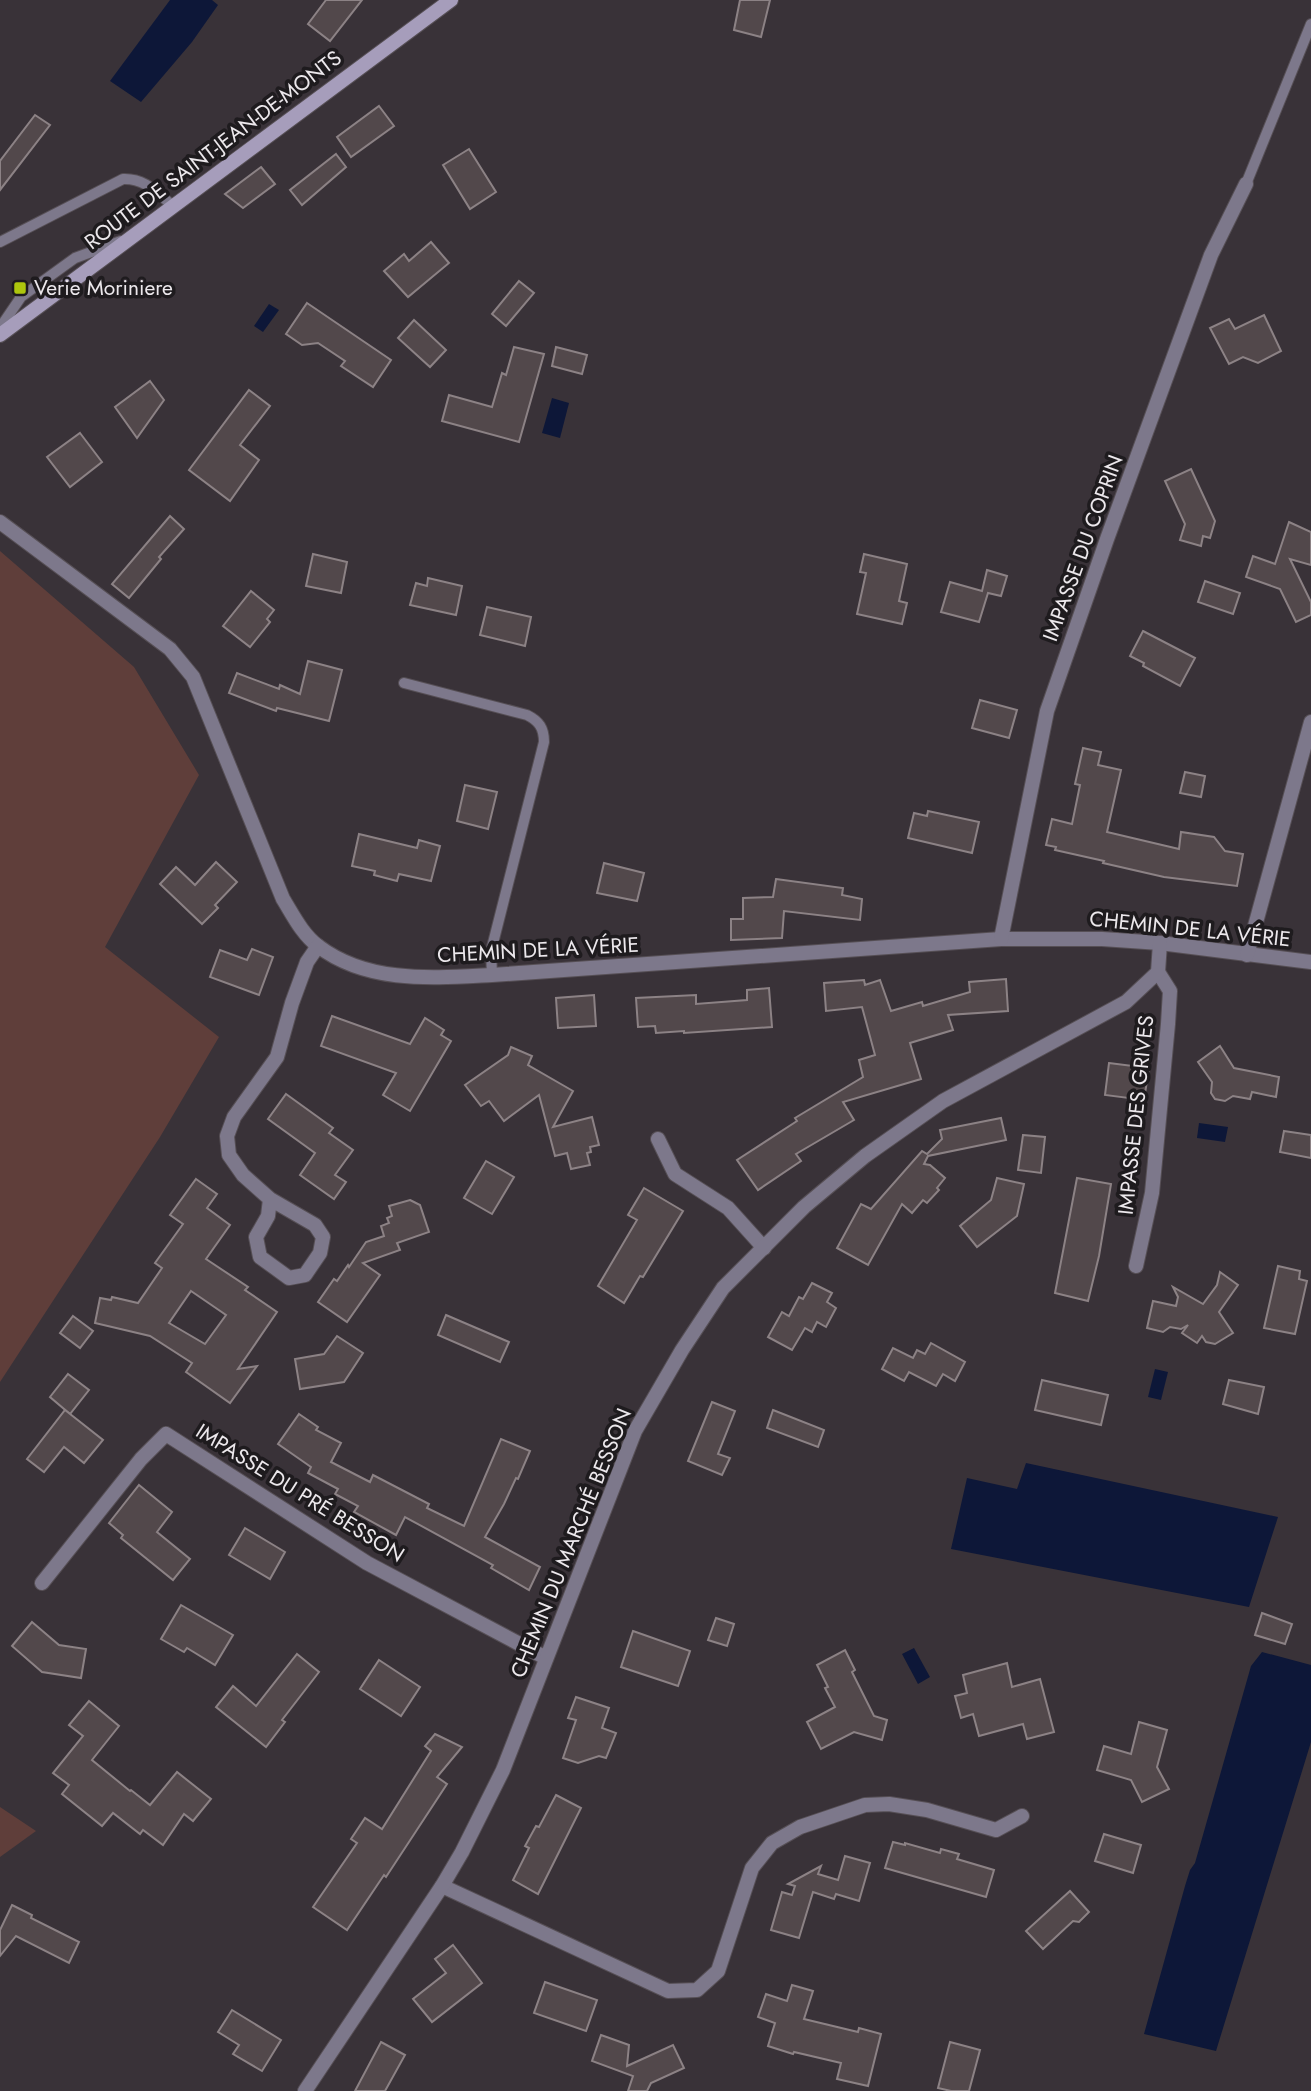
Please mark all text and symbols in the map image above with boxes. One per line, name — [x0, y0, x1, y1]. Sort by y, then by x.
street label: ROUTE DE SAINT-JEAN-DE-MONTS — [78, 43, 348, 257]
place label: Verie Moriniere — [34, 273, 173, 303]
marker: Verie Moriniere — [12, 280, 28, 296]
street label: IMPASSE DU COPRIN — [1035, 451, 1131, 645]
street label: CHEMIN DE LA VÉRIE — [1088, 904, 1292, 954]
street label: CHEMIN DE LA VÉRIE — [436, 930, 640, 970]
street label: IMPASSE DES GRIVES — [1111, 1014, 1161, 1216]
street label: CHEMIN DU MARCHÉ BESSON — [503, 1404, 639, 1682]
street label: IMPASSE DU PRÉ BESSON — [190, 1416, 410, 1570]

